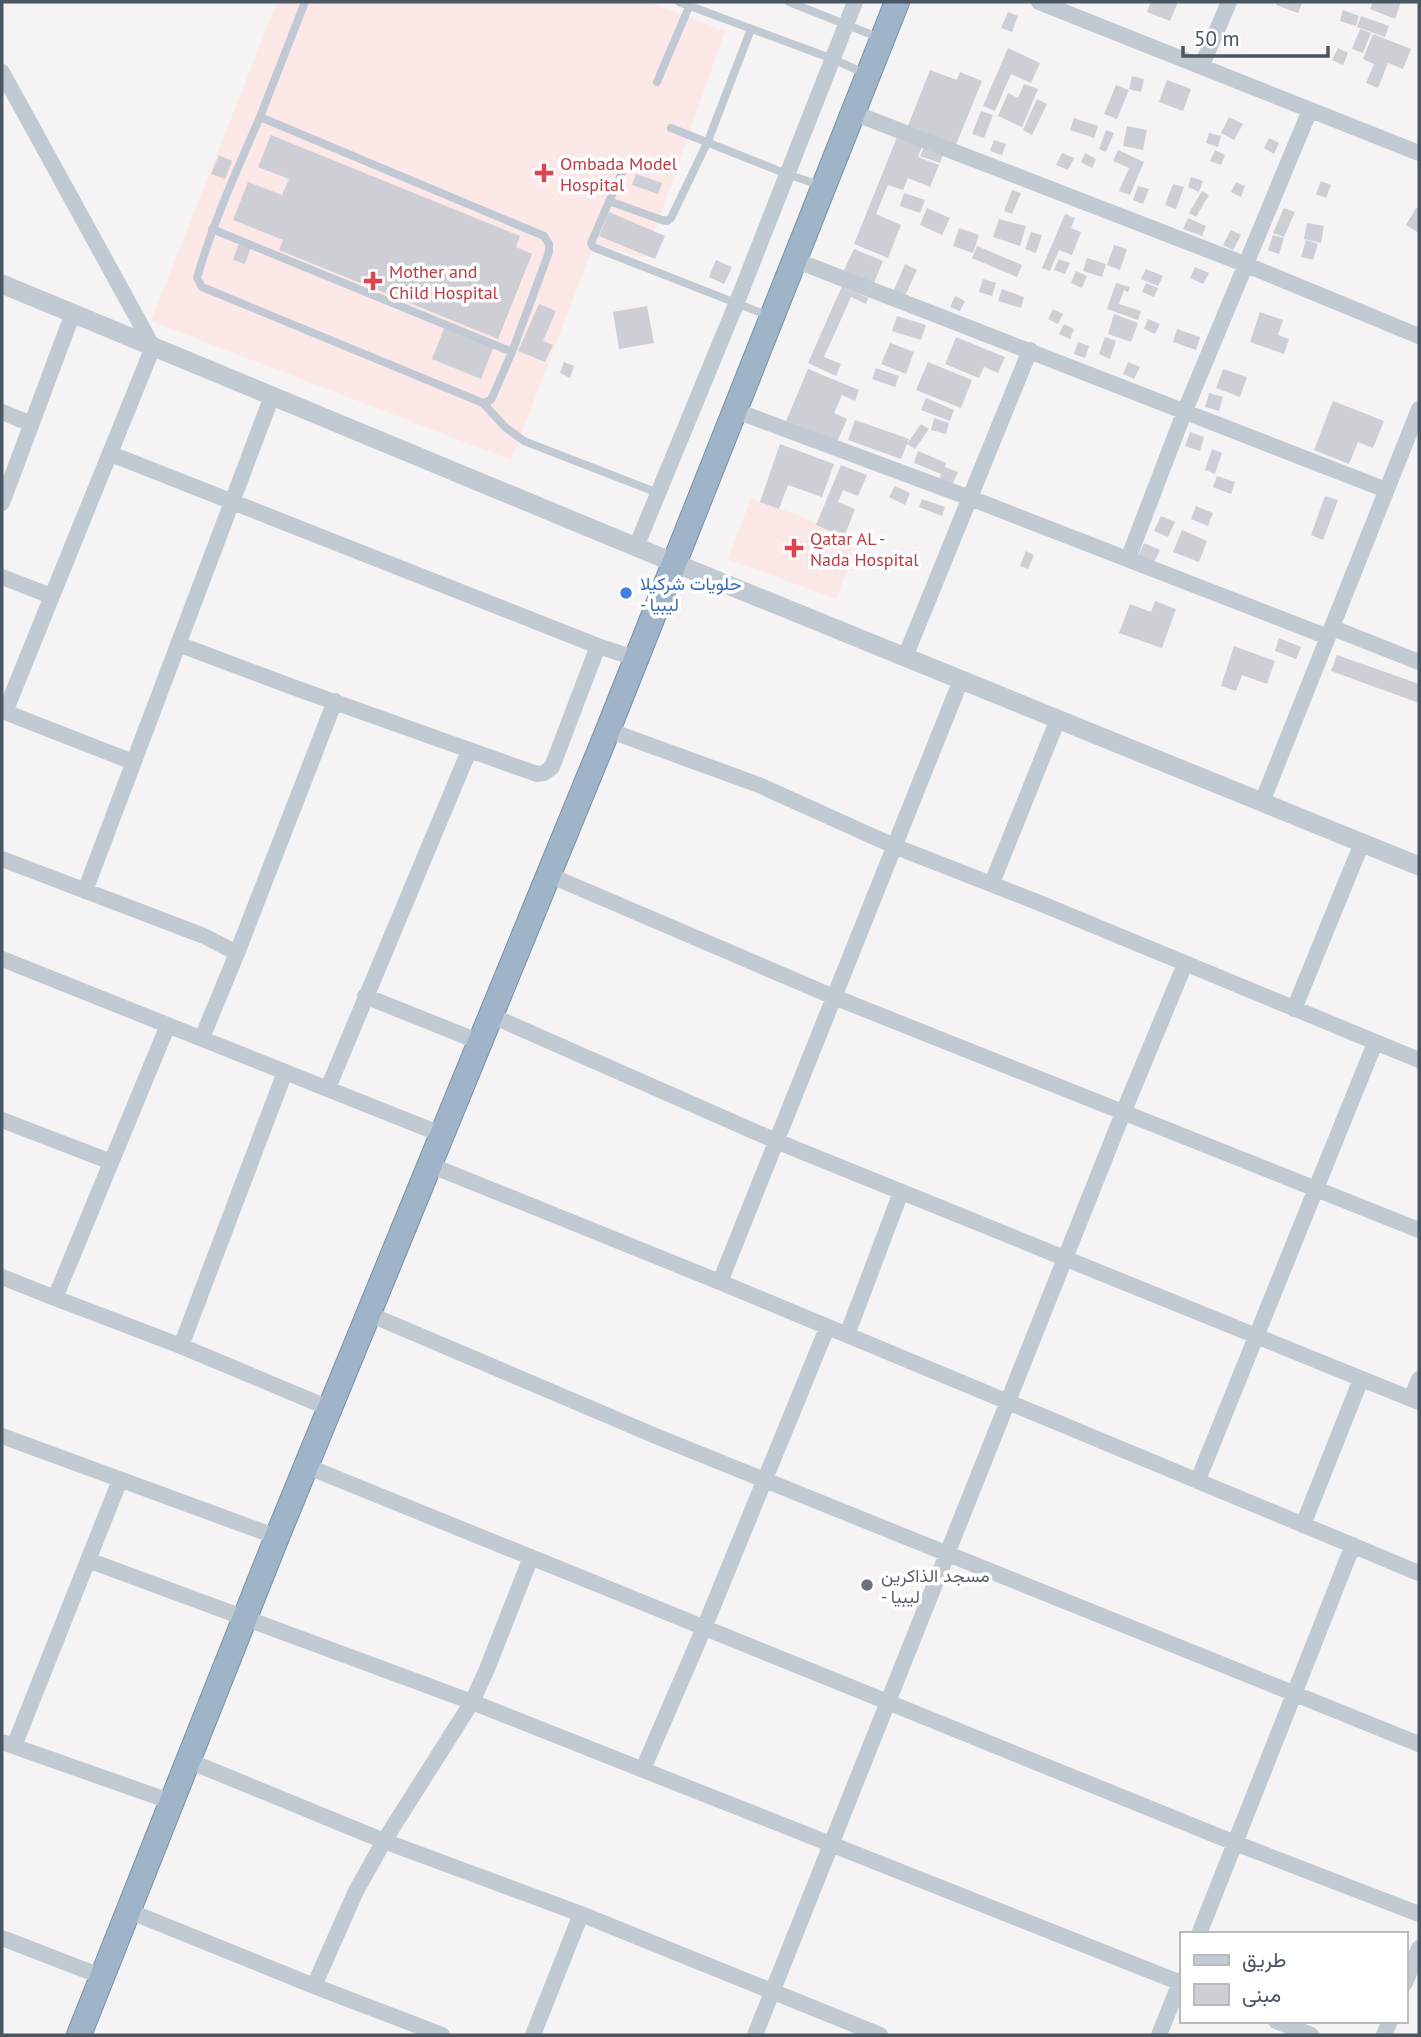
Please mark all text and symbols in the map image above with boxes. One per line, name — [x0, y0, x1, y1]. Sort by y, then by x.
scale bar — [1183, 14, 1328, 58]
text: 50 m — [1194, 25, 1240, 52]
place label: Ombada Model Hospital — [560, 152, 678, 196]
marker: Ombada Model Hospital — [534, 163, 554, 183]
place label: Mother and Child Hospital — [389, 260, 499, 304]
marker: Mother and Child Hospital — [363, 271, 383, 291]
place label: Qatar AL - Nada Hospital — [810, 527, 919, 571]
marker: Qatar AL - Nada Hospital — [784, 538, 804, 558]
place label: حلويات شركيلا - ليبيا — [640, 572, 742, 616]
marker: حلويات شركيلا - ليبيا — [618, 585, 634, 601]
place label: مسجد الذاكرين - ليبيا — [881, 1564, 990, 1608]
marker: مسجد الذاكرين - ليبيا — [859, 1577, 875, 1593]
legend — [1180, 1932, 1407, 2023]
text: طريق — [1242, 1946, 1287, 1973]
text: مبنى — [1242, 1981, 1281, 2008]

